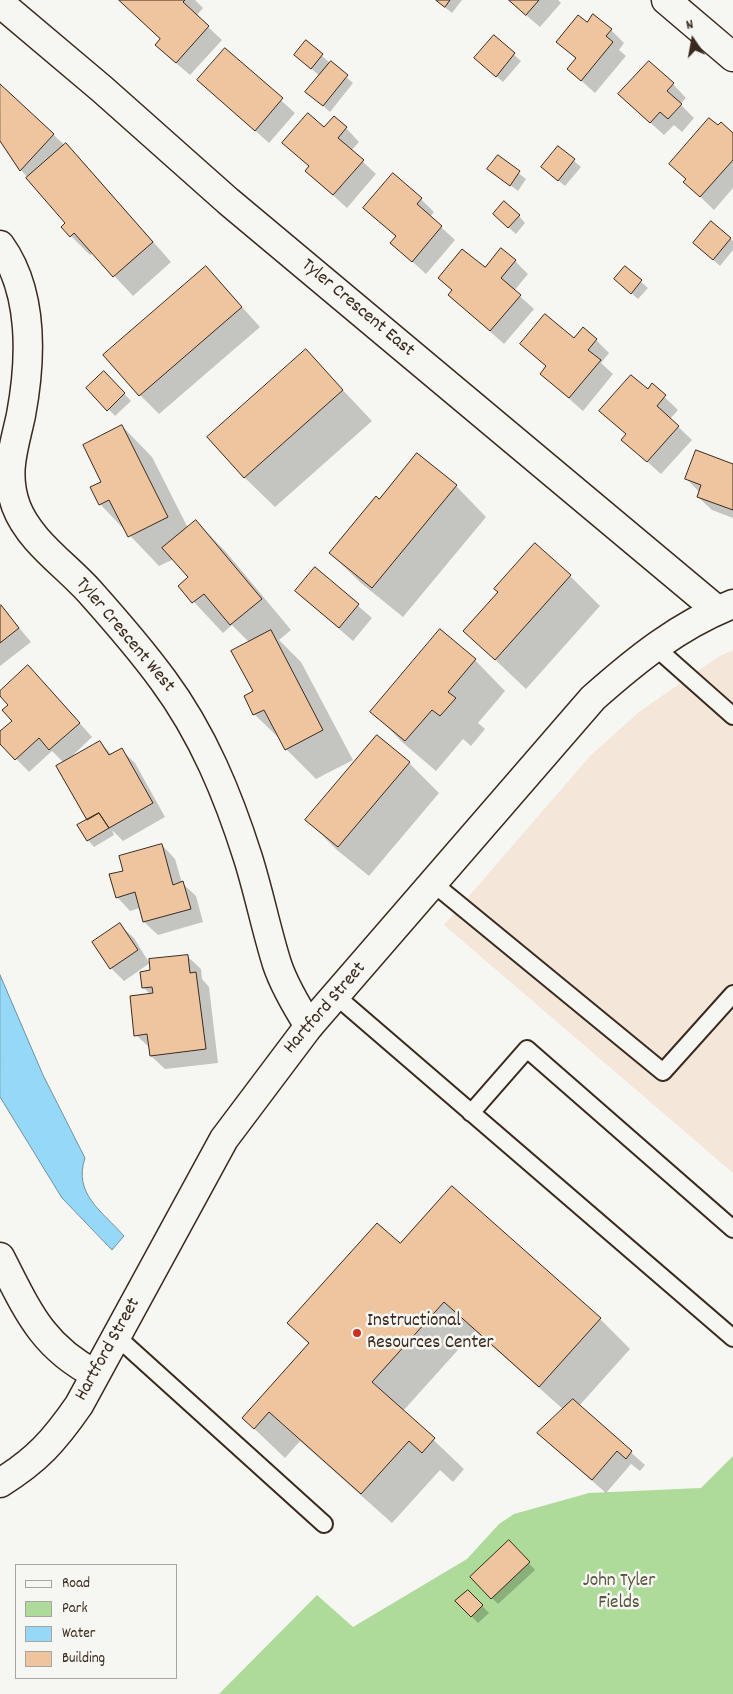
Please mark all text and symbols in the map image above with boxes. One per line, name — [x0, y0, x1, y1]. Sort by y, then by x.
north arrow — [668, 15, 718, 65]
text: N — [684, 15, 695, 36]
street label: Tyler Crescent East — [296, 255, 418, 363]
street label: Tyler Crescent West — [69, 574, 179, 698]
street label: Hartford Street — [280, 958, 372, 1060]
street label: Hartford Street — [71, 1294, 147, 1406]
place label: Instructional Resources Center — [367, 1311, 494, 1355]
marker: Instructional Resources Center — [351, 1327, 363, 1339]
legend — [15, 1564, 178, 1679]
park label: John Tyler Fields — [583, 1571, 655, 1615]
text: Road — [62, 1573, 90, 1595]
text: Park — [62, 1598, 88, 1620]
text: Water — [62, 1623, 95, 1645]
text: Building — [62, 1648, 105, 1670]

